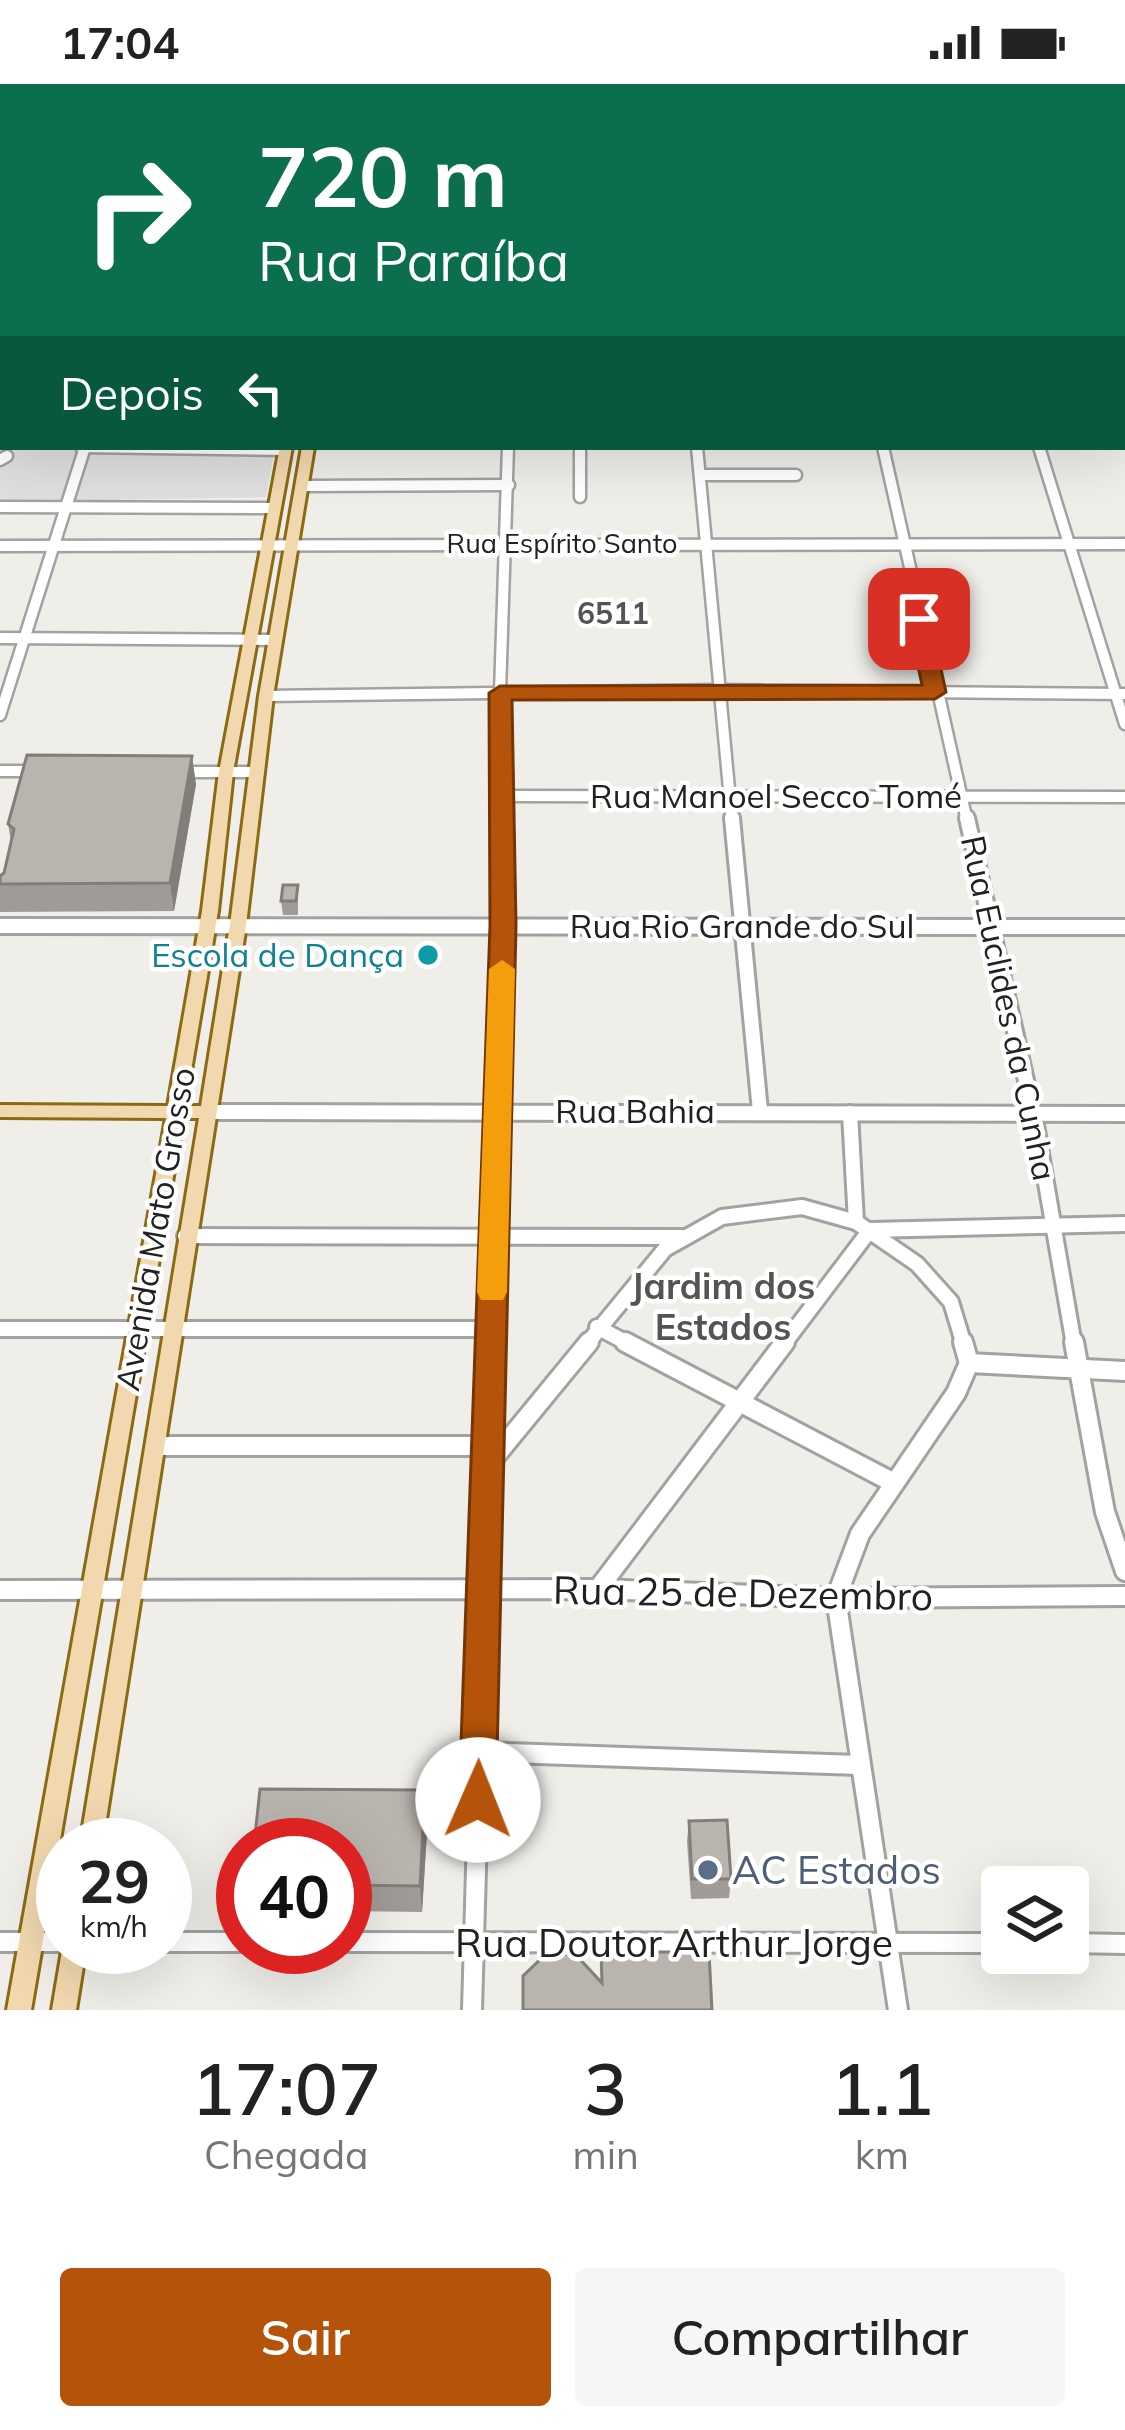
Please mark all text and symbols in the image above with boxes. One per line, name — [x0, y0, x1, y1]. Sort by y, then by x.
text: 17:04 — [60, 14, 179, 70]
text: 720 m — [258, 123, 508, 228]
icon: right — [60, 132, 216, 288]
text: Rua Paraíba — [258, 227, 569, 295]
icon: left — [228, 360, 294, 426]
text: Depois — [60, 365, 204, 421]
street label: Rua Espírito Santo — [447, 526, 677, 560]
pin — [868, 568, 970, 670]
icon: arrive — [886, 586, 952, 652]
district label: 6511 — [577, 594, 649, 632]
street label: Rua Manoel Secco Tomé — [590, 775, 962, 816]
street label: Rua Euclides da Cunha — [953, 832, 1066, 1184]
street label: Rua Rio Grande do Sul — [570, 905, 914, 946]
place label: Escola de Dança — [151, 934, 404, 975]
marker: Escola de Dança — [415, 942, 441, 968]
street label: Avenida Mato Grosso — [106, 1064, 203, 1394]
street label: Rua Bahia — [555, 1090, 715, 1131]
district label: Jardim dos Estados — [631, 1263, 815, 1349]
street label: Rua 25 de Dezembro — [553, 1565, 933, 1620]
position arrow — [415, 1737, 541, 1863]
speed limit sign: 40 — [216, 1818, 372, 1974]
text: 29 — [78, 1843, 150, 1918]
place label: AC Estados — [732, 1845, 941, 1894]
marker: AC Estados — [695, 1857, 721, 1883]
map controls — [981, 1866, 1089, 1974]
button: layers — [981, 1866, 1089, 1974]
text: km/h — [80, 1907, 148, 1945]
street label: Rua Doutor Arthur Jorge — [455, 1918, 893, 1967]
text: 17:07 — [191, 2043, 381, 2133]
text: 3 — [584, 2043, 627, 2133]
text: 1.1 — [830, 2043, 934, 2133]
text: Chegada — [204, 2130, 368, 2179]
text: min — [573, 2130, 639, 2179]
text: km — [855, 2130, 909, 2179]
button: Sair — [60, 2268, 551, 2406]
button: Compartilhar — [575, 2268, 1065, 2406]

